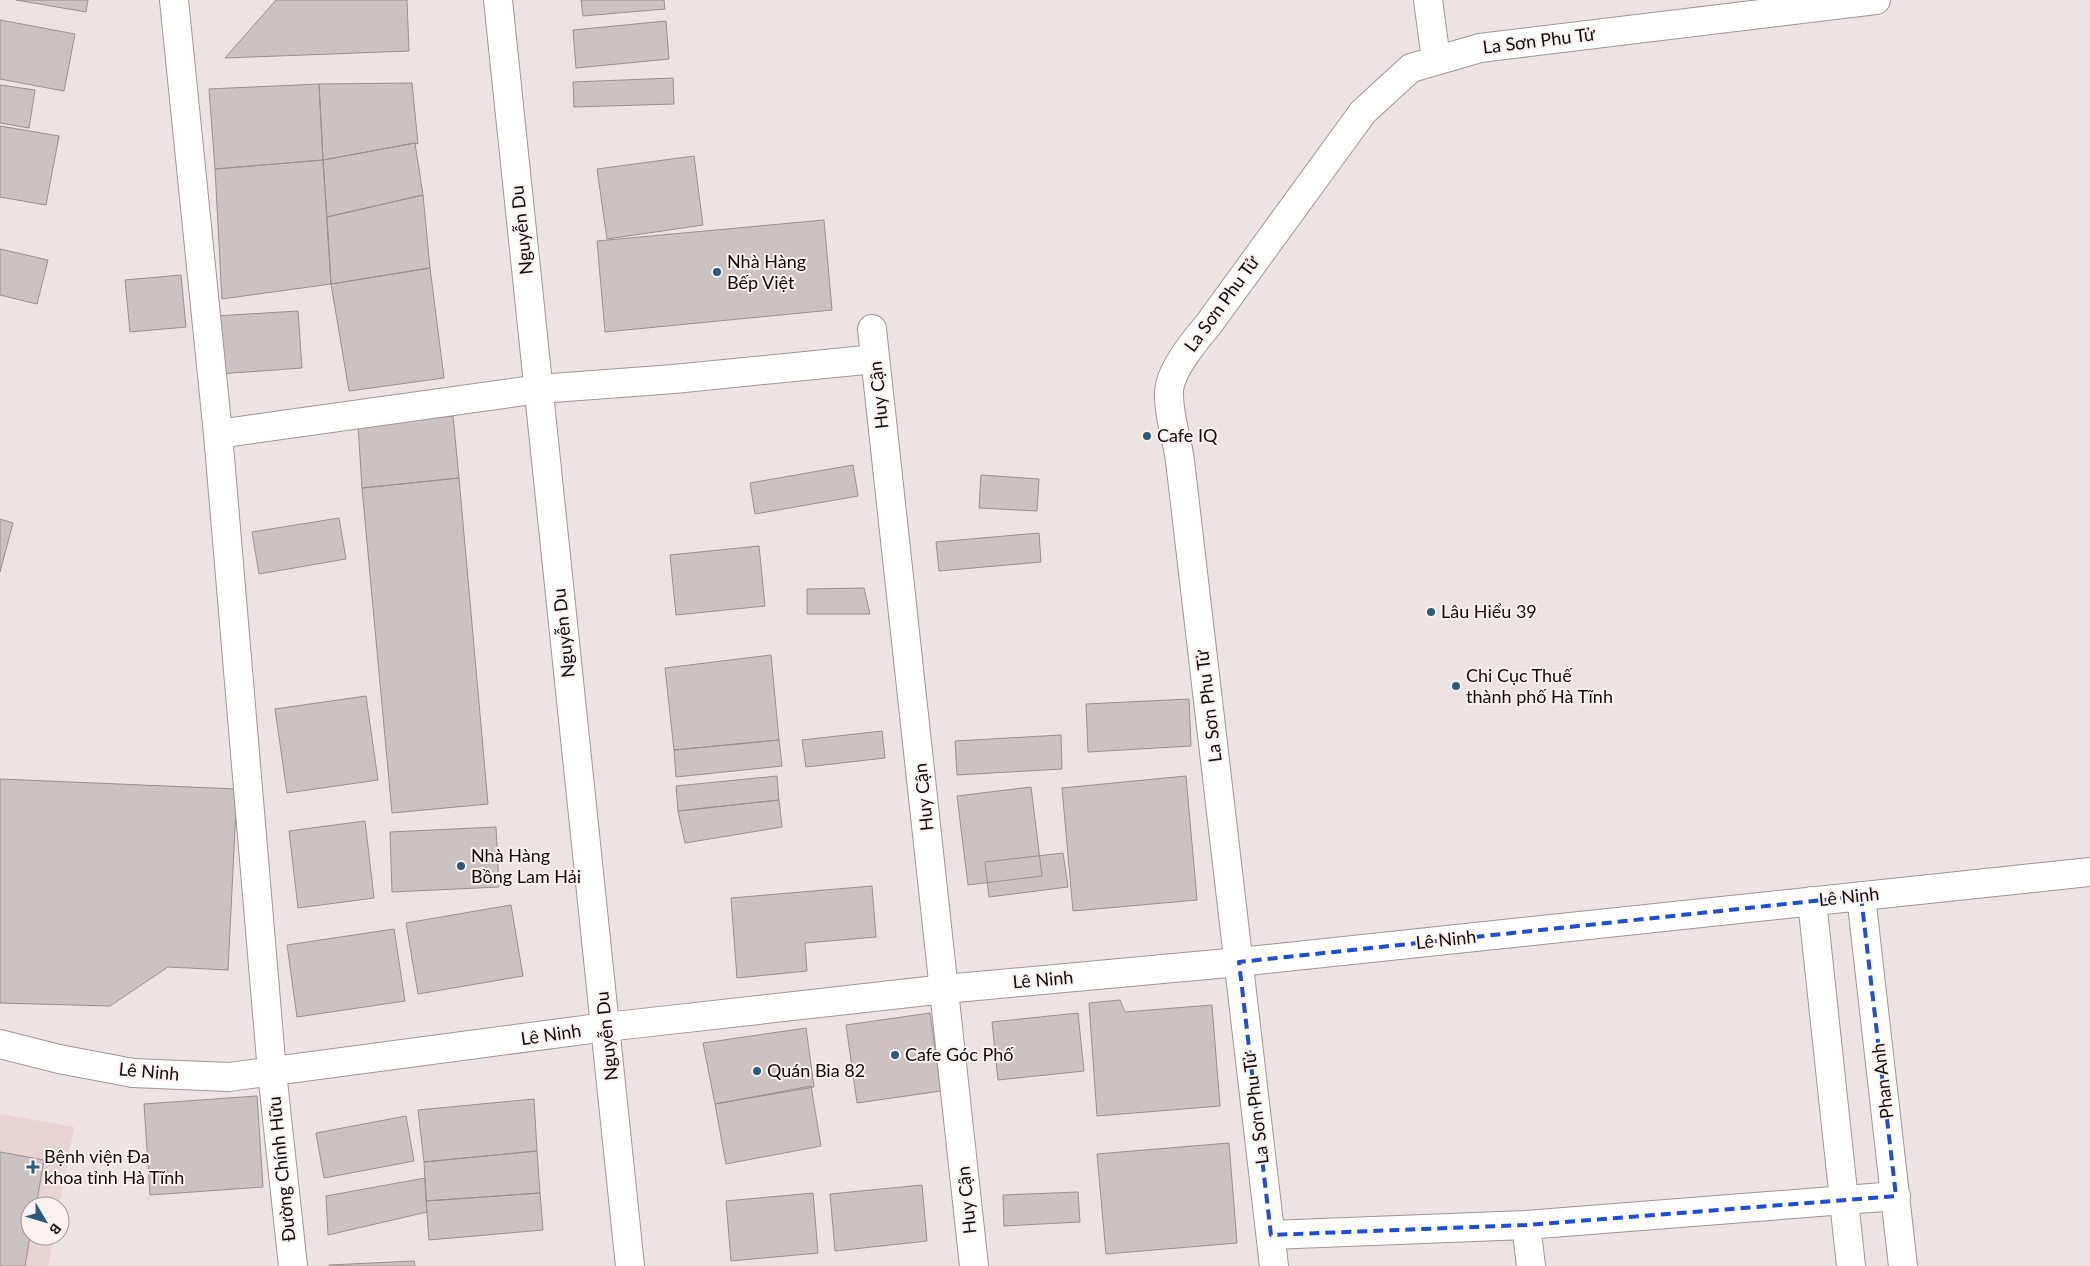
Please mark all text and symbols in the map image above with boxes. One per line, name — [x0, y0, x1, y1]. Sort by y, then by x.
street label: La Sơn Phu Tử — [1481, 22, 1597, 58]
street label: Nguyễn Du — [505, 184, 537, 276]
place label: Nhà Hàng Bếp Việt — [727, 250, 806, 293]
street label: La Sơn Phu Tử — [1179, 251, 1264, 356]
marker: Nhà Hàng Bếp Việt — [711, 266, 723, 278]
street label: Huy Cận — [864, 360, 893, 430]
place label: Cafe IQ — [1157, 424, 1218, 446]
marker: Cafe IQ — [1141, 430, 1153, 442]
street label: Nguyễn Du — [547, 587, 579, 679]
place label: Lâu Hiểu 39 — [1441, 600, 1537, 622]
marker: Lâu Hiểu 39 — [1425, 606, 1437, 618]
street label: La Sơn Phu Tử — [1190, 648, 1226, 764]
place label: Chi Cục Thuế thành phố Hà Tĩnh — [1466, 664, 1613, 707]
marker: Chi Cục Thuế thành phố Hà Tĩnh — [1450, 680, 1462, 692]
street label: Huy Cận — [909, 762, 938, 832]
place label: Nhà Hàng Bồng Lam Hải — [471, 844, 581, 887]
marker: Nhà Hàng Bồng Lam Hải — [455, 860, 467, 872]
street label: Lê Ninh — [1818, 882, 1880, 910]
street label: Lê Ninh — [1415, 925, 1477, 953]
street label: Lê Ninh — [1012, 965, 1074, 993]
street label: Nguyễn Du — [590, 990, 622, 1082]
street label: Lê Ninh — [519, 1019, 582, 1049]
street label: Phan Anh — [1866, 1042, 1898, 1120]
place label: Cafe Góc Phố — [905, 1043, 1014, 1065]
marker: Cafe Góc Phố — [889, 1049, 901, 1061]
street label: La Sơn Phu Tử — [1237, 1050, 1273, 1166]
street label: Lê Ninh — [118, 1057, 180, 1085]
place label: Quán Bia 82 — [767, 1059, 865, 1081]
marker: Quán Bia 82 — [751, 1065, 763, 1077]
street label: Đường Chính Hữu — [262, 1095, 300, 1243]
place label: Bệnh viện Đa khoa tỉnh Hà Tĩnh — [44, 1145, 184, 1188]
marker: Bệnh viện Đa khoa tỉnh Hà Tĩnh — [26, 1160, 40, 1174]
street label: Huy Cận — [952, 1165, 981, 1235]
north arrow — [20, 1196, 70, 1246]
text: B — [46, 1220, 65, 1238]

